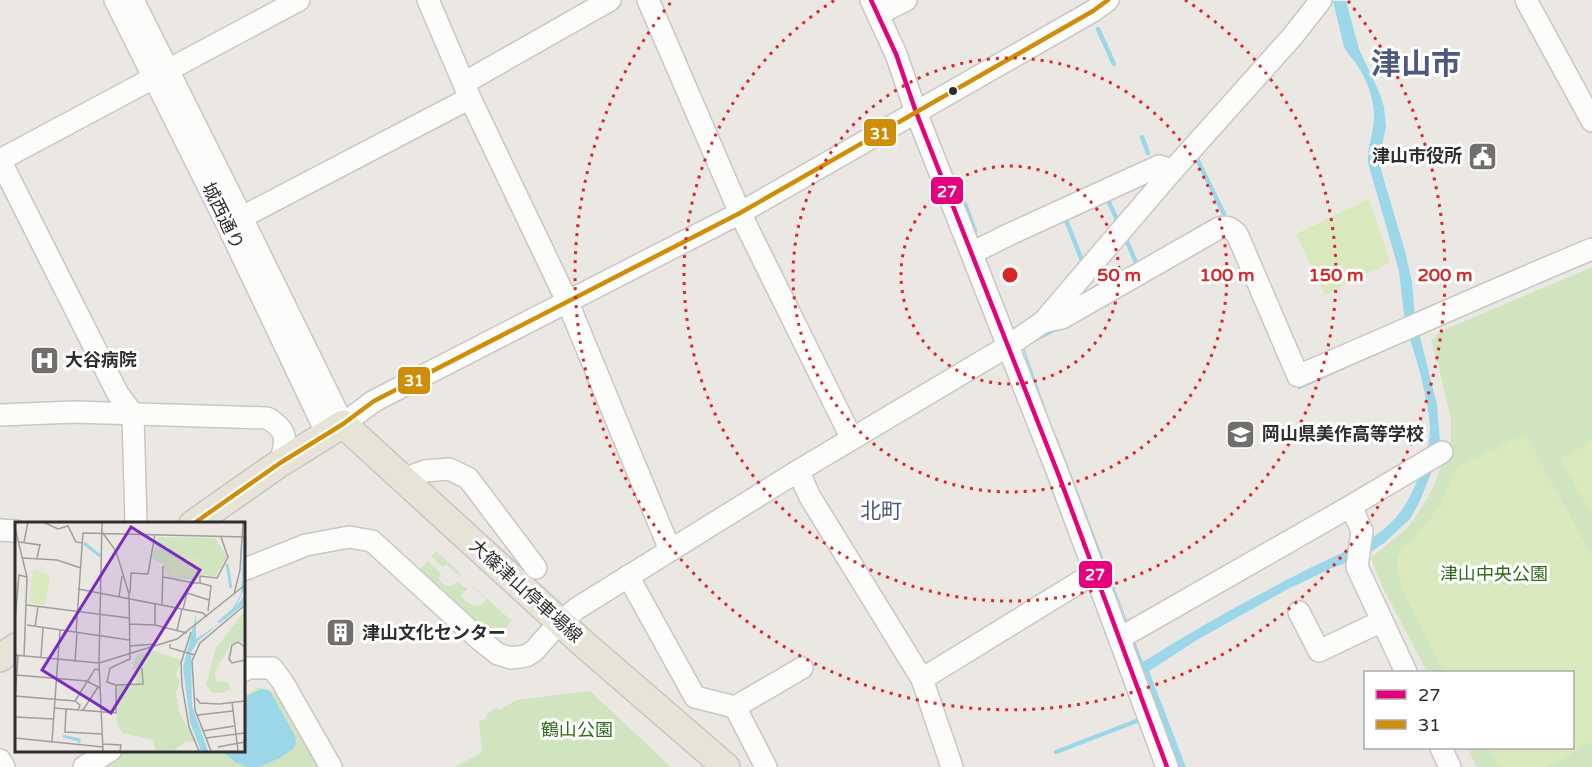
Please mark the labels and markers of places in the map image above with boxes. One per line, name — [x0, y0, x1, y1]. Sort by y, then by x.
unlabelled marker — [947, 85, 959, 97]
public building icon: 津山市役所 — [1467, 140, 1499, 172]
place label: 津山市役所 — [1372, 145, 1462, 167]
centre of rings — [1000, 265, 1020, 285]
hospital icon: 大谷病院 — [28, 344, 60, 376]
place label: 大谷病院 — [65, 349, 137, 371]
school or university icon: 岡山県美作高等学校 — [1225, 418, 1257, 450]
place label: 岡山県美作高等学校 — [1262, 423, 1424, 445]
building icon: 津山文化センター — [325, 617, 357, 649]
place label: 津山文化センター — [362, 622, 506, 644]

